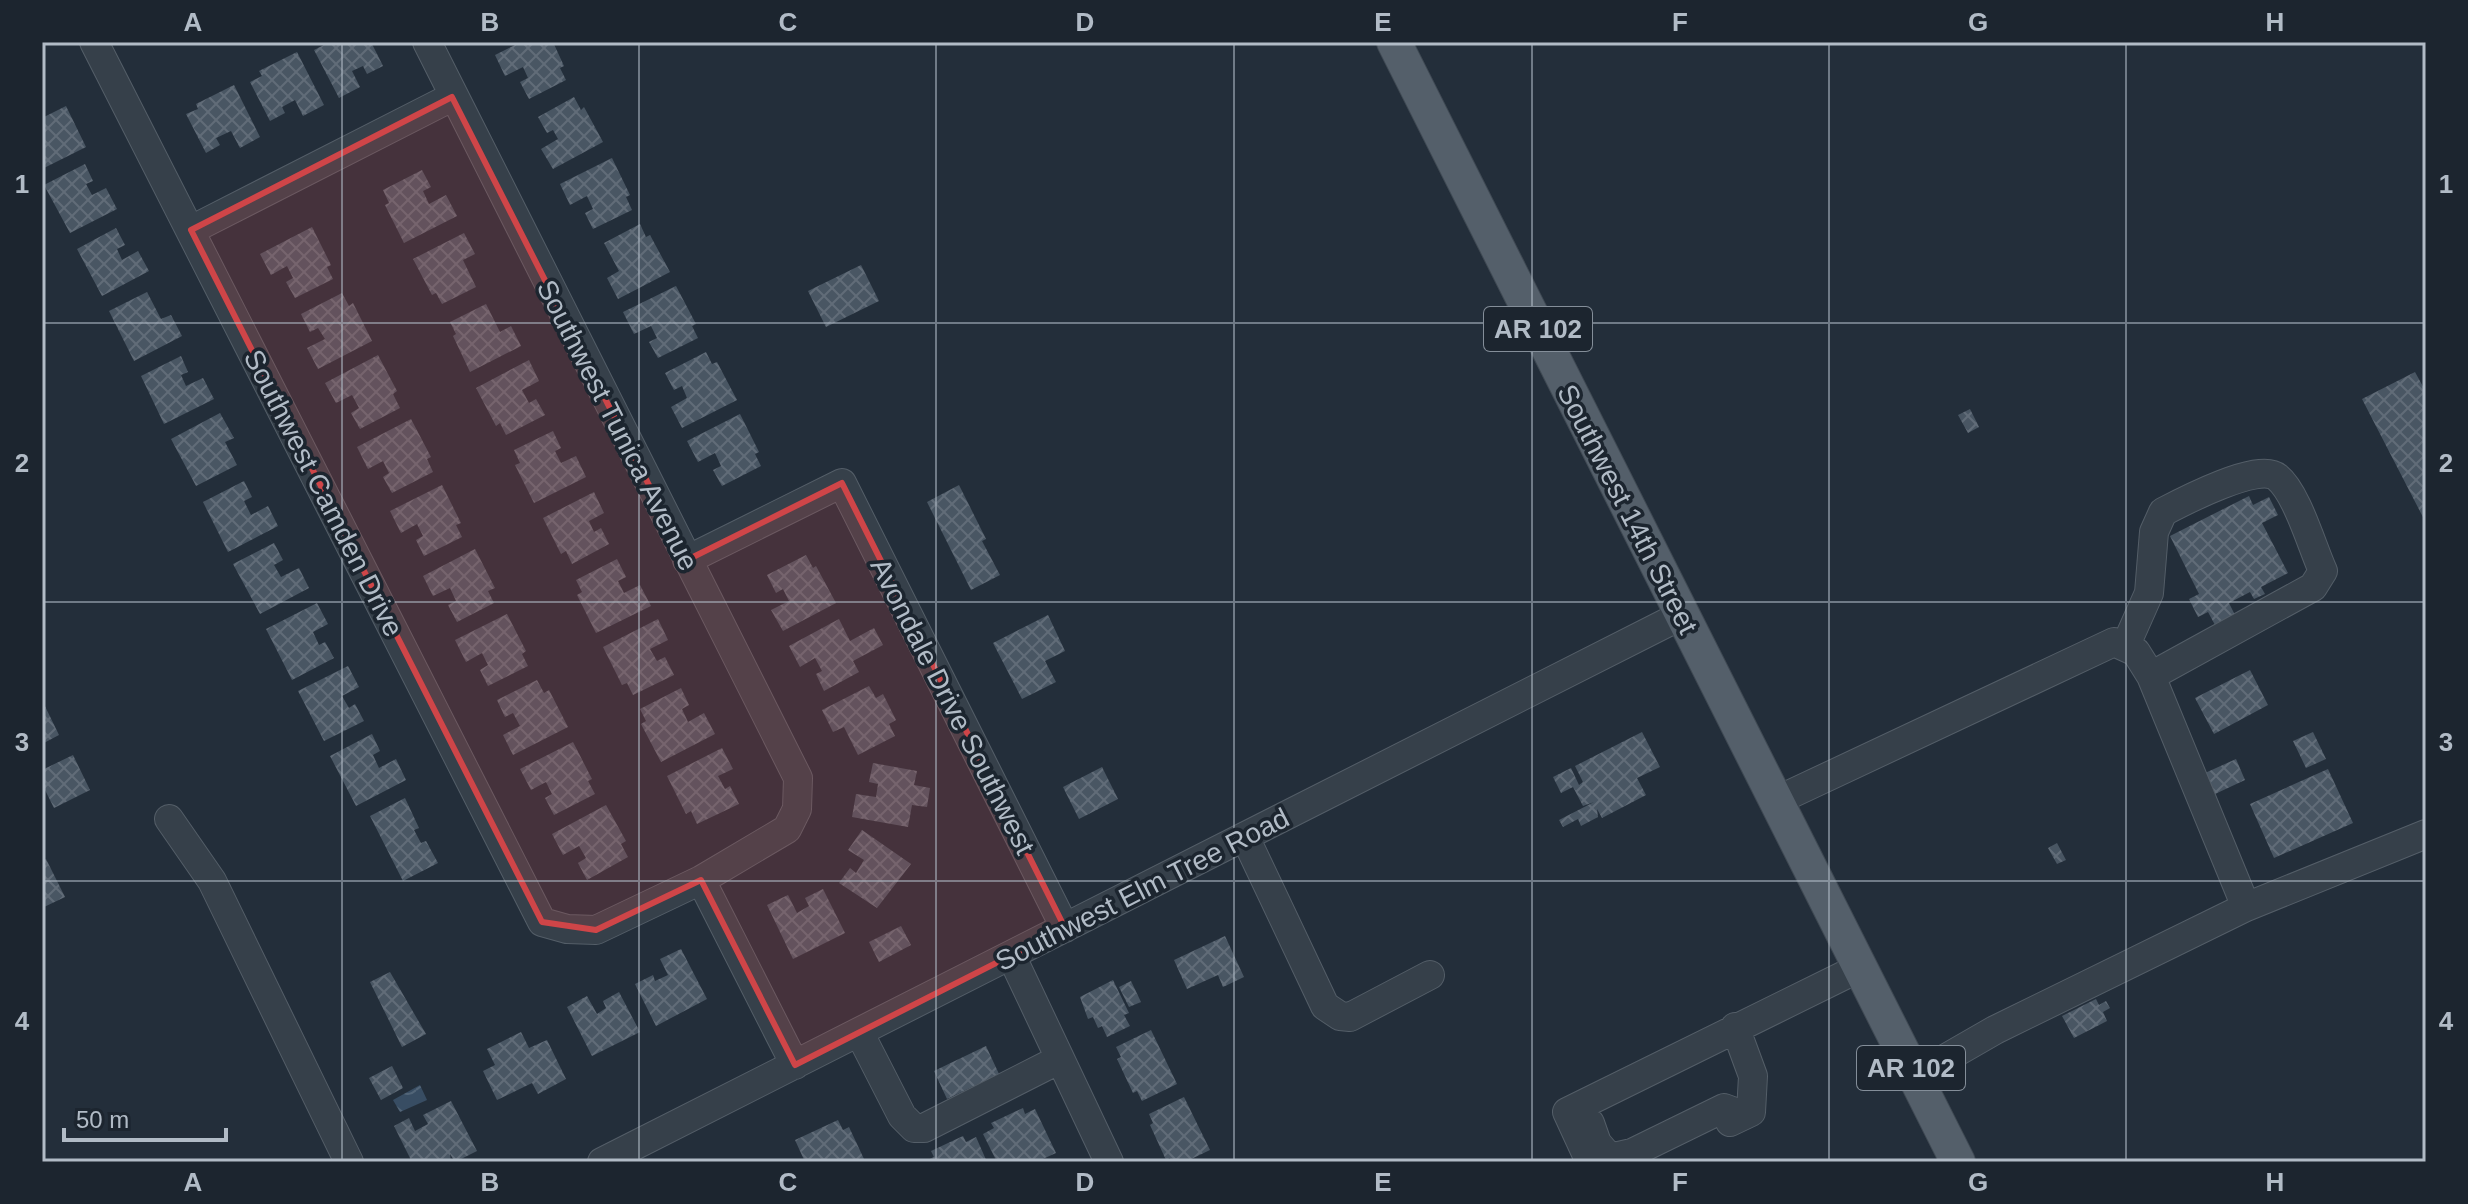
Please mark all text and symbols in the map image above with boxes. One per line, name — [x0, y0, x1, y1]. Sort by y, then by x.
text: A — [184, 7, 203, 37]
text: B — [481, 7, 499, 37]
text: C — [779, 7, 798, 37]
text: D — [1076, 7, 1094, 37]
text: E — [1374, 7, 1392, 37]
text: F — [1672, 7, 1688, 37]
text: G — [1968, 7, 1988, 37]
text: H — [2266, 7, 2284, 37]
text: 1 — [15, 169, 29, 199]
text: 1 — [2439, 169, 2453, 199]
street label: Southwest Tunica Avenue — [531, 275, 704, 576]
road number: AR 102 — [1484, 307, 1592, 351]
street label: Southwest Camden Drive — [238, 345, 409, 642]
street label: Southwest 14th Street — [1551, 379, 1704, 639]
text: 2 — [15, 448, 29, 478]
text: 2 — [2439, 448, 2453, 478]
street label: Avondale Drive Southwest — [864, 553, 1041, 860]
text: 3 — [15, 727, 29, 757]
text: 3 — [2439, 727, 2453, 757]
street label: Southwest Elm Tree Road — [990, 802, 1294, 977]
text: 4 — [15, 1006, 30, 1036]
text: 4 — [2439, 1006, 2454, 1036]
road number: AR 102 — [1857, 1046, 1965, 1090]
scale bar — [64, 1092, 226, 1142]
text: 50 m — [76, 1106, 129, 1133]
text: A — [184, 1167, 203, 1197]
text: B — [481, 1167, 499, 1197]
text: C — [779, 1167, 798, 1197]
text: D — [1076, 1167, 1094, 1197]
text: E — [1374, 1167, 1392, 1197]
text: F — [1672, 1167, 1688, 1197]
text: G — [1968, 1167, 1988, 1197]
text: H — [2266, 1167, 2284, 1197]

